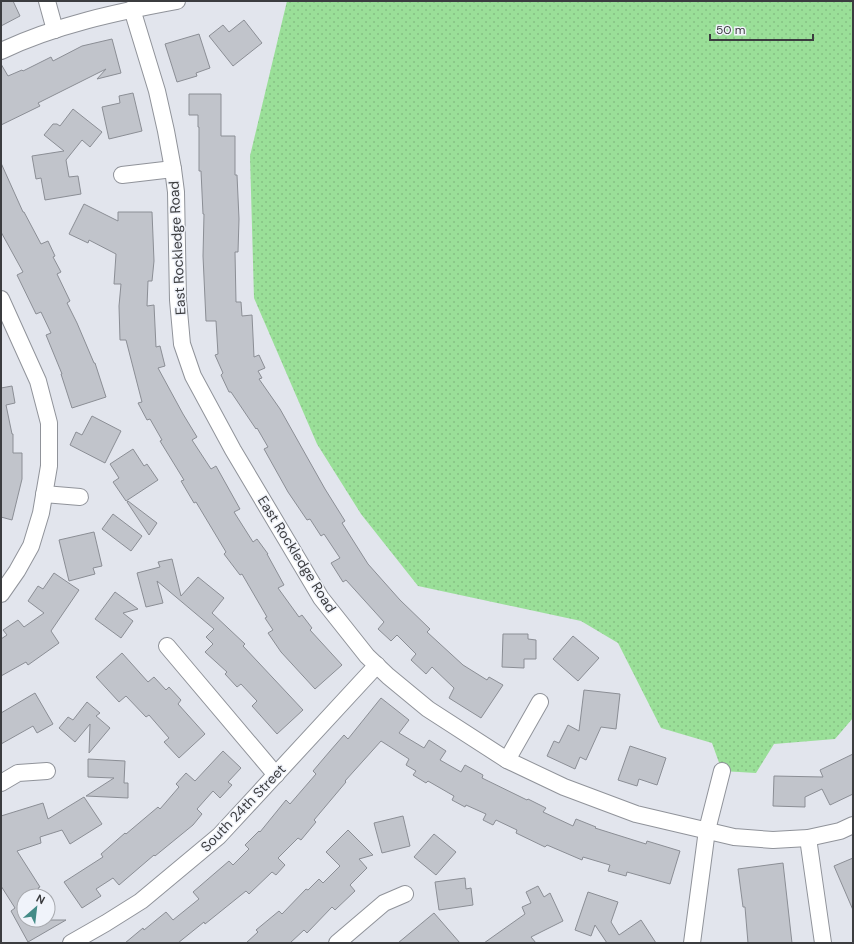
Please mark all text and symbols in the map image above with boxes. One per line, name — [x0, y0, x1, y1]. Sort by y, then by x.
scale bar — [710, 16, 813, 42]
text: 50 m — [716, 22, 745, 38]
street label: East Rockledge Road — [164, 180, 190, 316]
street label: East Rockledge Road — [254, 492, 340, 616]
street label: South 24th Street — [197, 760, 289, 856]
north arrow — [16, 888, 56, 928]
text: N — [34, 891, 48, 907]

